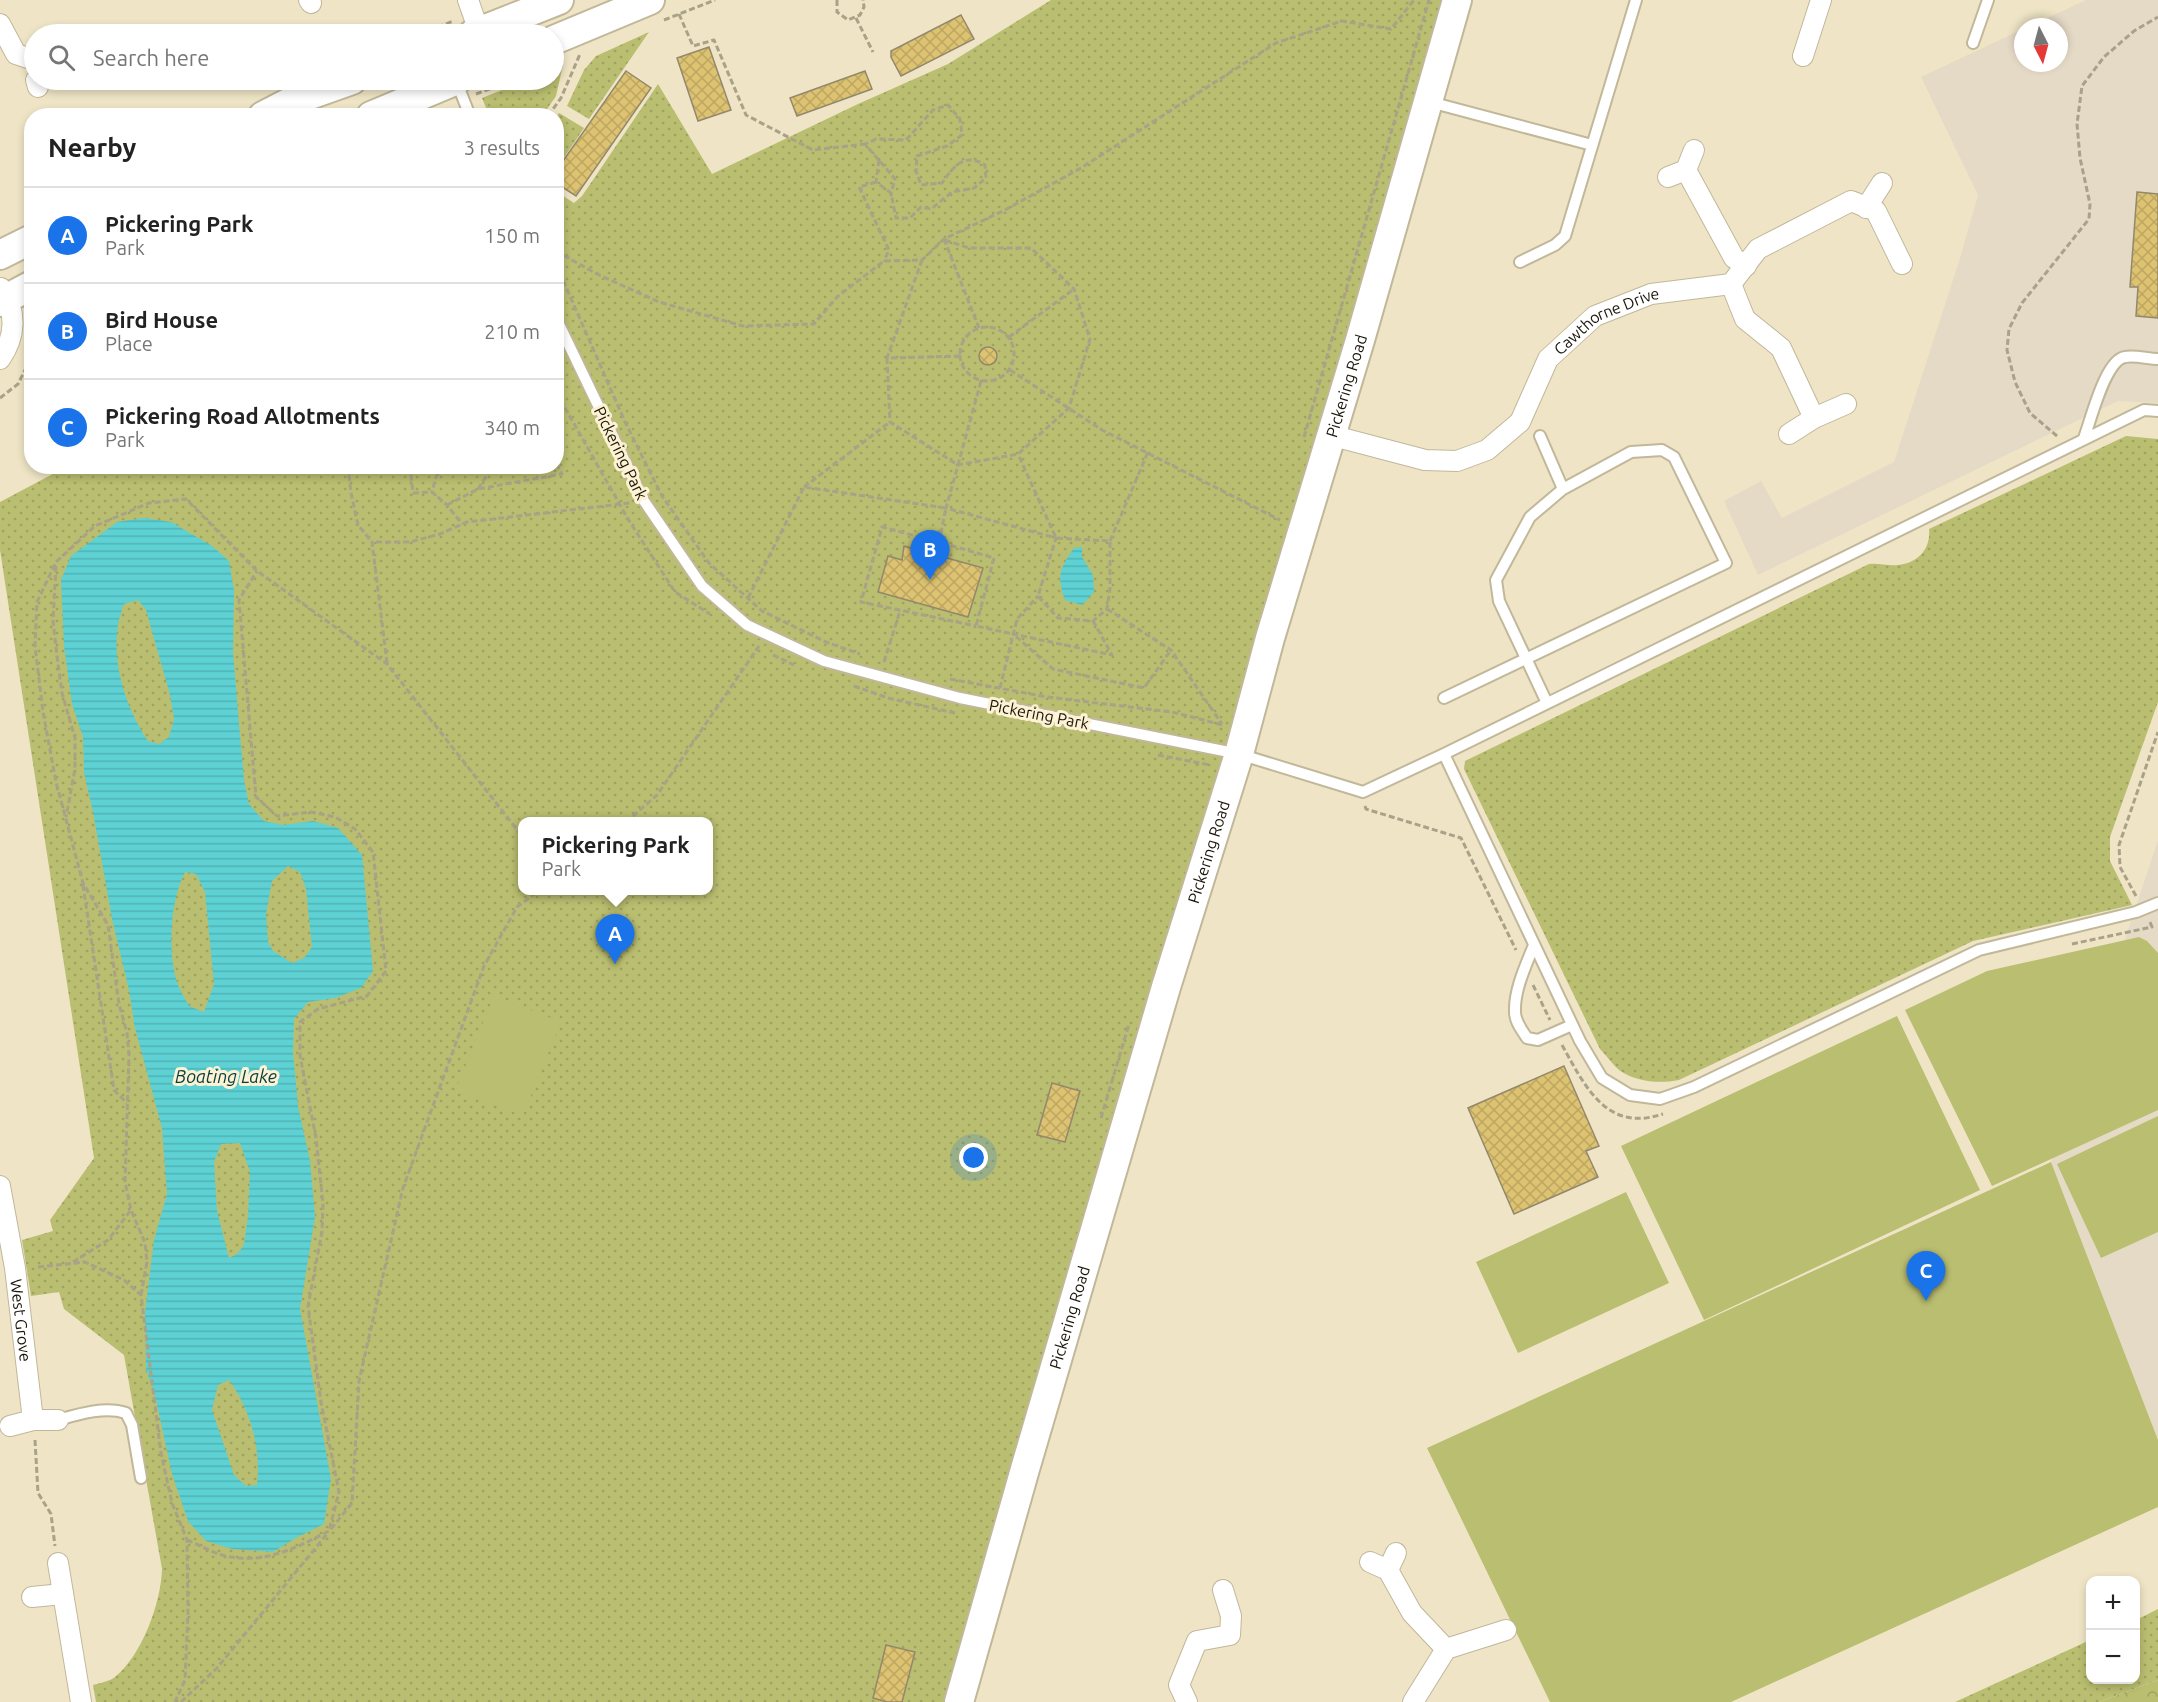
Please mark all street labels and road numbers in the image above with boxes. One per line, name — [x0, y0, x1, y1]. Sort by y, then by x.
street label: Cawthorne Drive — [1550, 284, 1660, 358]
street label: Pickering Road — [1322, 332, 1370, 439]
street label: Pickering Park — [591, 404, 651, 502]
street label: Pickering Park — [988, 696, 1090, 732]
street label: Pickering Road — [1184, 798, 1233, 905]
street label: Pickering Road — [1046, 1264, 1093, 1371]
street label: West Grove — [7, 1278, 35, 1363]

